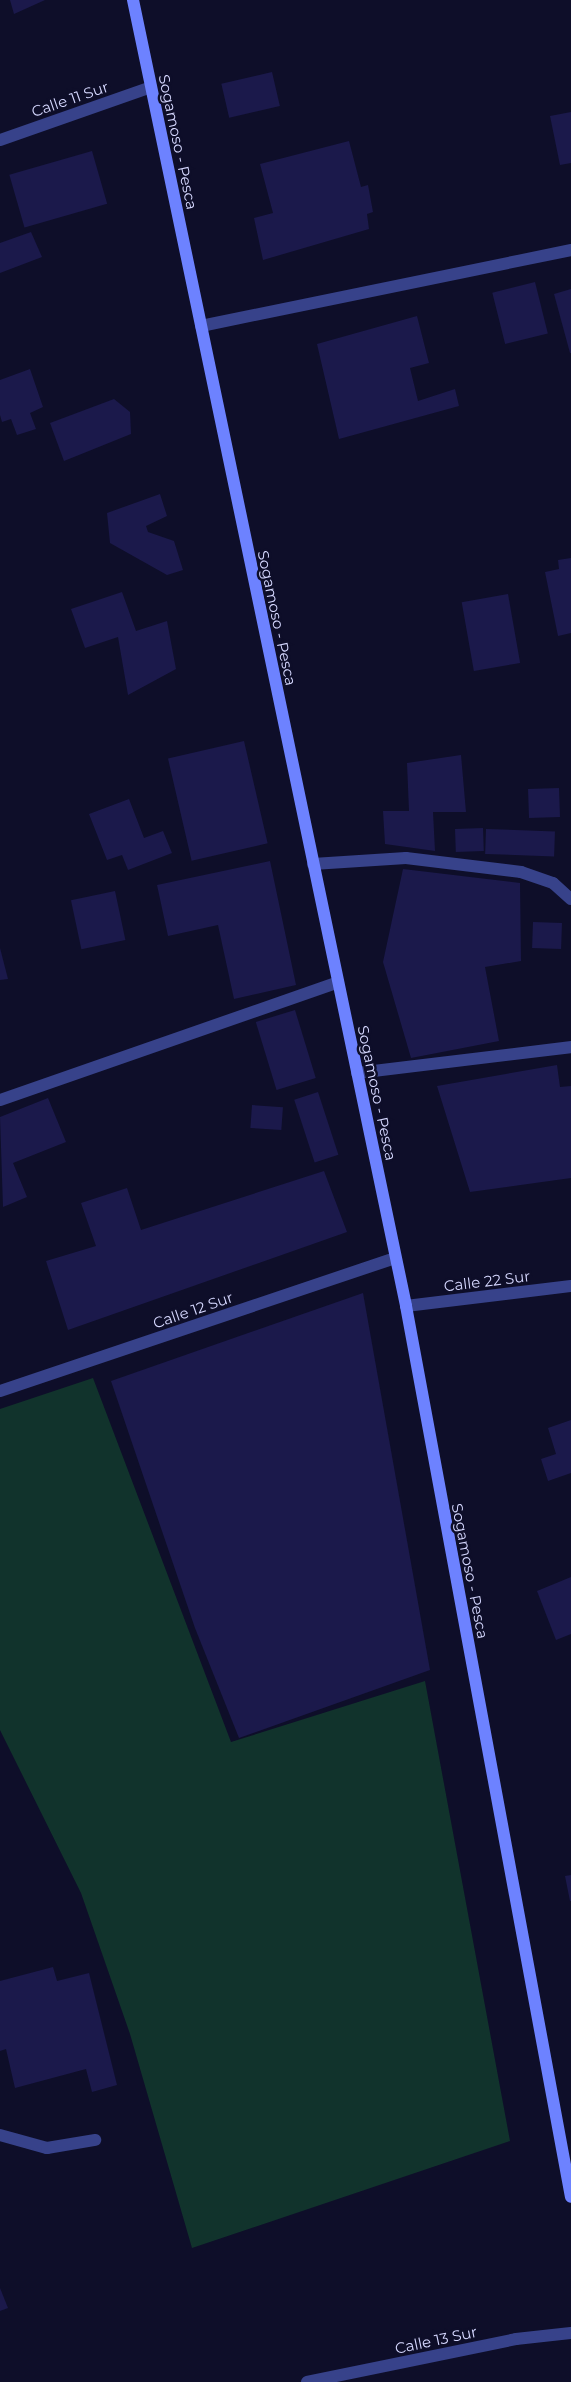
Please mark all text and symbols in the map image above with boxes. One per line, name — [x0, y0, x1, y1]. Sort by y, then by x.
street label: Sogamoso - Pesca — [155, 73, 201, 211]
street label: Calle 11 Sur — [29, 77, 111, 121]
street label: Sogamoso - Pesca — [254, 549, 300, 687]
street label: Sogamoso - Pesca — [354, 1024, 400, 1162]
street label: Calle 22 Sur — [443, 1267, 531, 1295]
street label: Calle 12 Sur — [151, 1288, 235, 1332]
street label: Sogamoso - Pesca — [448, 1502, 492, 1640]
street label: Calle 13 Sur — [393, 2323, 479, 2357]

